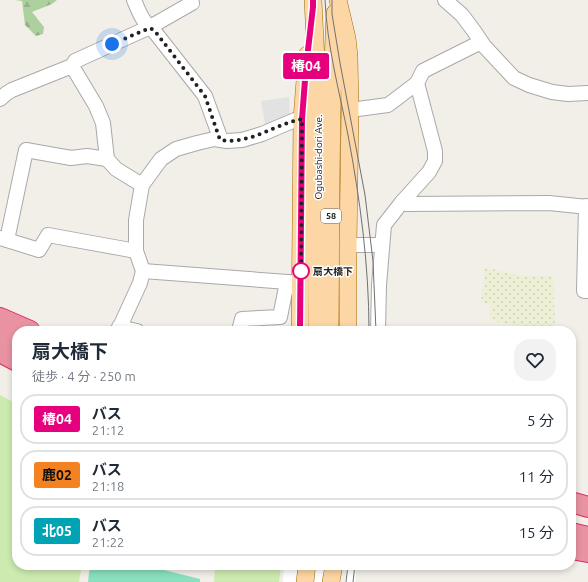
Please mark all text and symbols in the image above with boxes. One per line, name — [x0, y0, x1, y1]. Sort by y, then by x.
your location — [102, 34, 122, 54]
line badge: 椿04 — [283, 53, 329, 79]
text: 椿04 — [291, 58, 321, 74]
street label: Ogubashi-dori Ave. — [313, 114, 324, 200]
road number: 58 — [321, 209, 341, 223]
marker: 扇大橋下 — [292, 262, 310, 280]
place label: 扇大橋下 — [312, 266, 353, 277]
button: heart — [514, 339, 556, 381]
text: 扇大橋下 — [32, 340, 108, 362]
text: 徒歩 · 4 分 · 250 m — [32, 369, 136, 383]
text: バス — [92, 405, 122, 422]
text: 椿04 — [42, 411, 72, 427]
text: 5 分 — [527, 412, 554, 429]
text: 21:12 — [92, 423, 124, 437]
text: バス — [92, 461, 122, 478]
text: 鹿02 — [42, 467, 72, 483]
text: 11 分 — [519, 468, 554, 485]
text: 21:18 — [92, 479, 124, 493]
text: バス — [92, 517, 122, 534]
text: 北05 — [42, 523, 72, 539]
text: 15 分 — [519, 524, 554, 541]
text: 21:22 — [92, 535, 124, 549]

